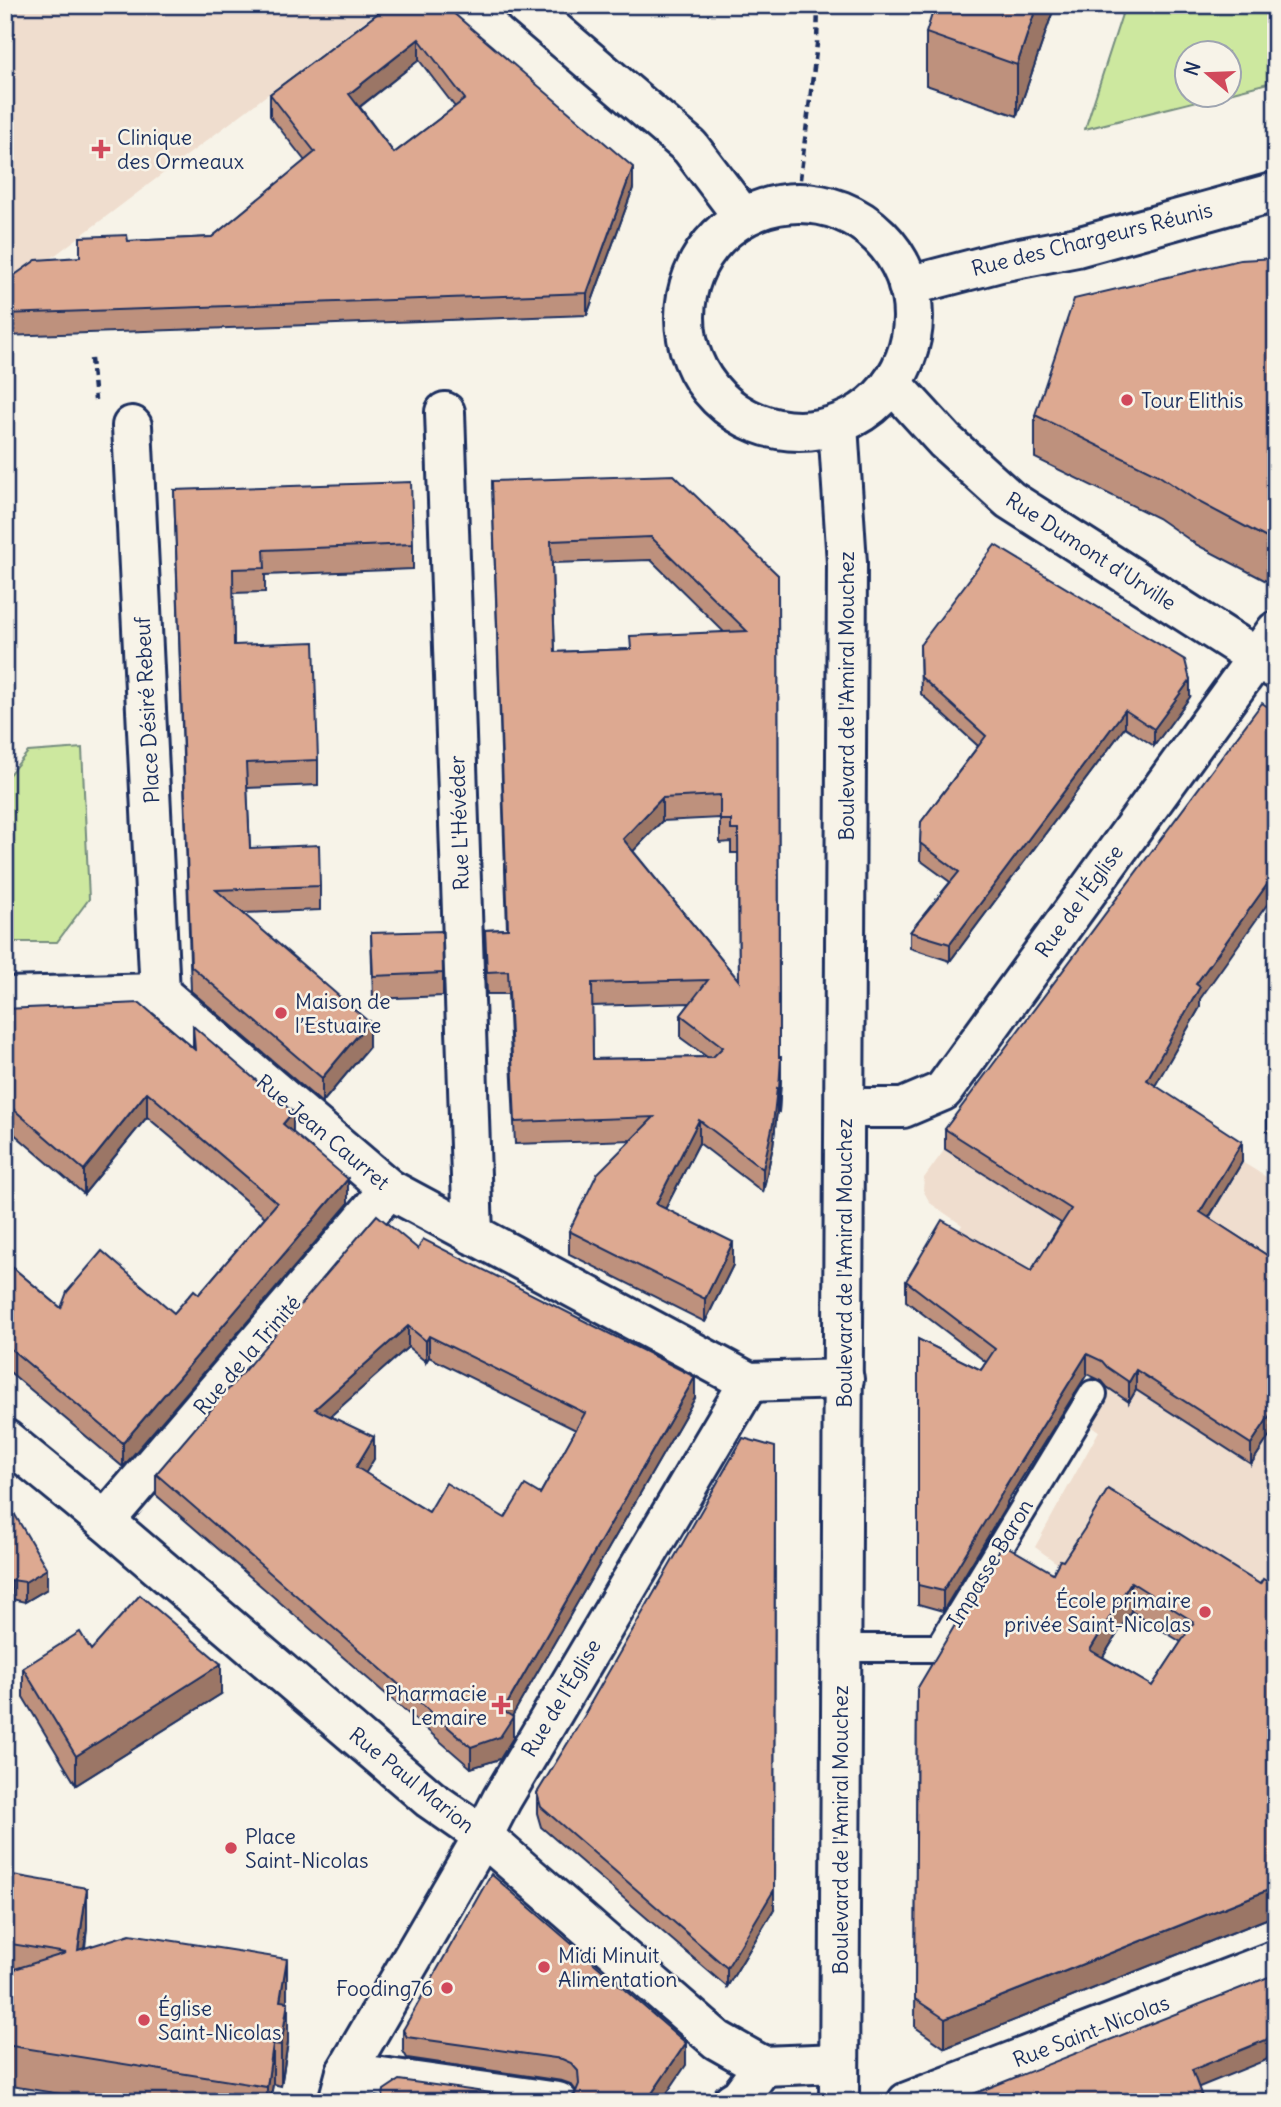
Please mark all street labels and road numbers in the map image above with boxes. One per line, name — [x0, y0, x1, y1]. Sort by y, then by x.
street label: Rue des Chargeurs Réunis — [969, 196, 1215, 282]
street label: Rue Dumont d'Urville — [1001, 486, 1181, 616]
street label: Boulevard de l'Amiral Mouchez — [833, 551, 860, 841]
street label: Place Désiré Rebeuf — [129, 615, 165, 804]
street label: Rue L'Hévéder — [443, 755, 475, 891]
street label: Rue de l'Église — [1029, 839, 1129, 963]
street label: Rue Jean Caurret — [251, 1068, 395, 1196]
street label: Boulevard de l'Amiral Mouchez — [831, 1118, 858, 1408]
street label: Rue de la Trinité — [188, 1290, 306, 1420]
street label: Impasse Baron — [941, 1494, 1039, 1632]
street label: Rue de l'Église — [515, 1634, 607, 1762]
street label: Boulevard de l'Amiral Mouchez — [827, 1685, 854, 1975]
street label: Rue Paul Marion — [344, 1721, 480, 1839]
street label: Rue Saint-Nicolas — [1009, 1989, 1173, 2073]

